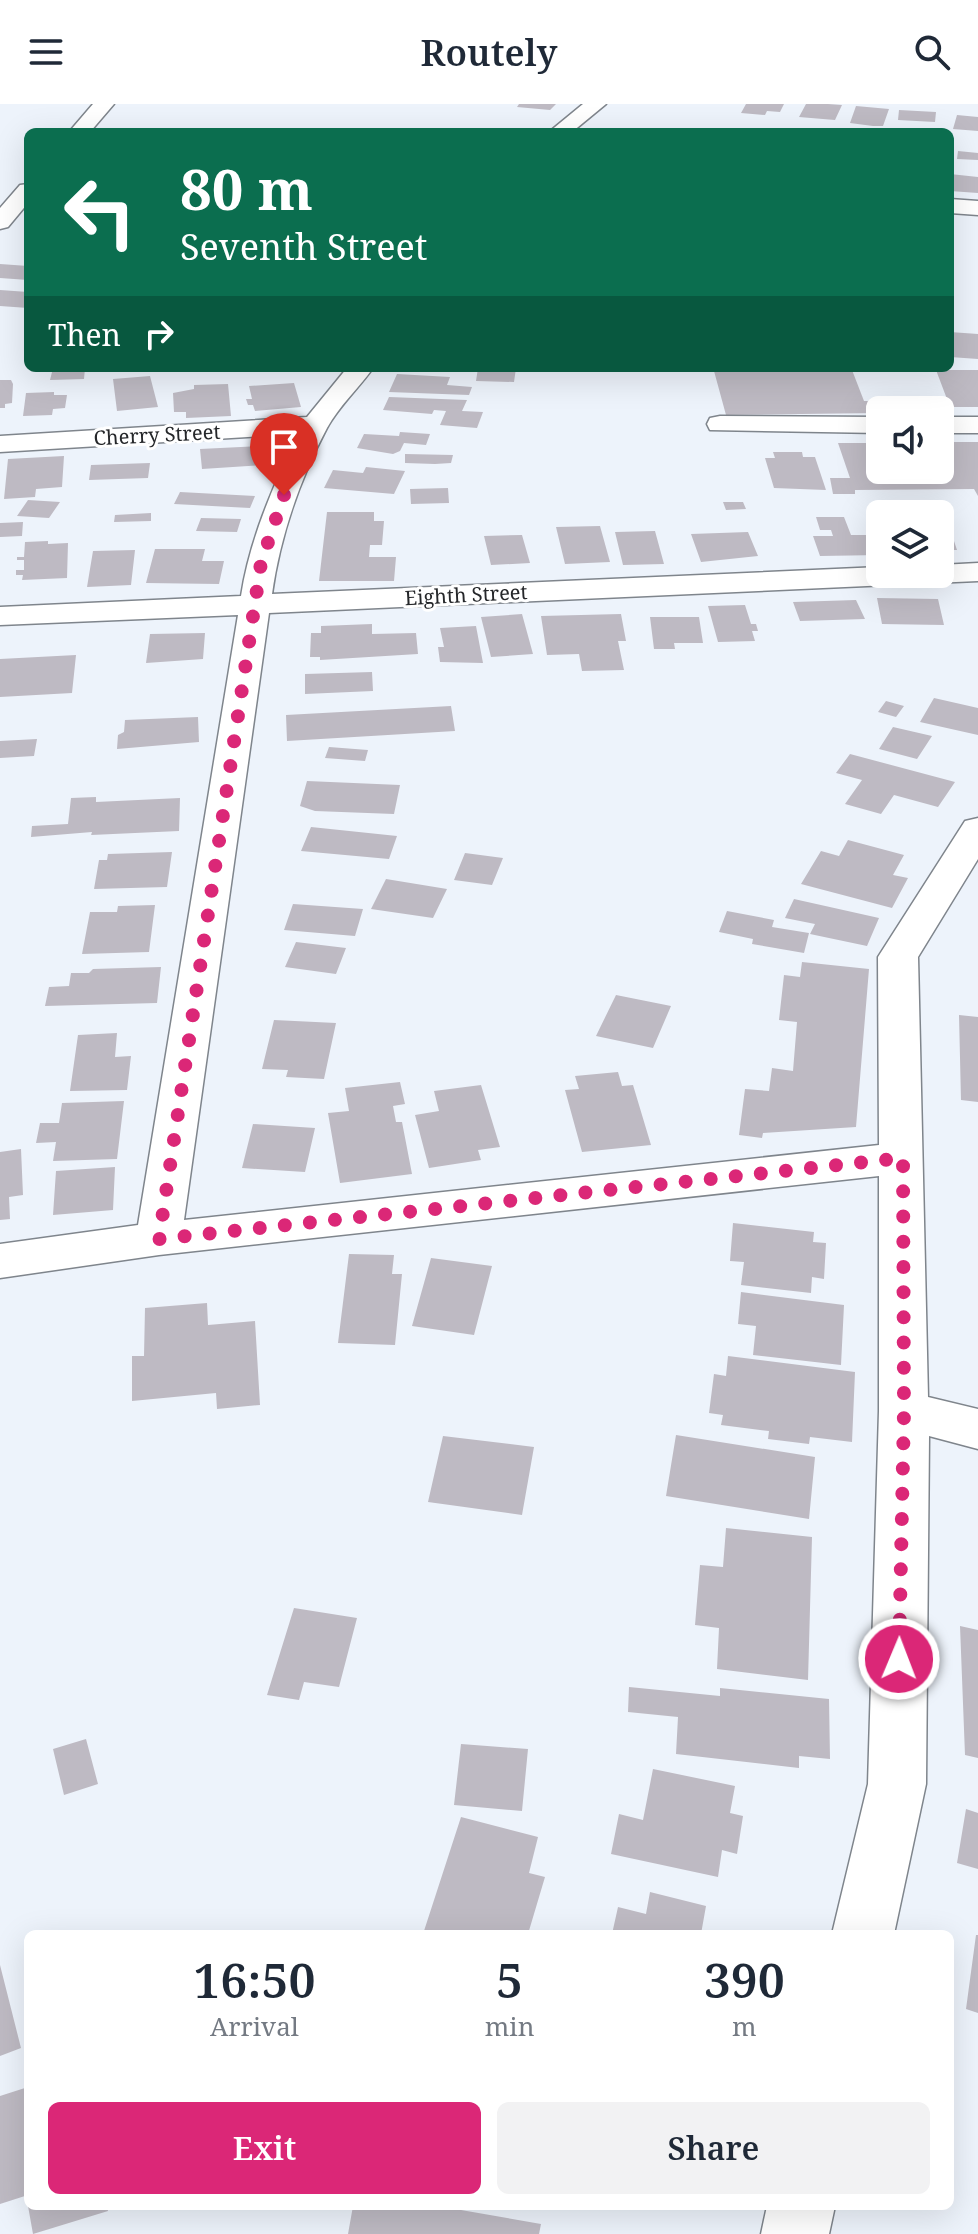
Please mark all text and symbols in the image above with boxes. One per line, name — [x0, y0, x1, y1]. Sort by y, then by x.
text: Routely — [421, 28, 557, 77]
icon: menu — [24, 30, 68, 74]
icon: search — [910, 30, 954, 74]
text: 80 m — [180, 150, 313, 226]
icon: left — [48, 160, 152, 264]
text: Seventh Street — [180, 222, 427, 271]
icon: right — [137, 312, 181, 356]
text: Then — [48, 314, 121, 355]
map controls — [866, 396, 954, 588]
button: sound — [866, 396, 954, 484]
pin — [250, 413, 318, 495]
street label: Cherry Street — [93, 418, 221, 451]
icon: arrive — [262, 425, 306, 469]
button: layers — [866, 500, 954, 588]
street label: Eighth Street — [404, 578, 528, 611]
position arrow — [857, 1617, 941, 1701]
text: 16:50 — [193, 1947, 316, 2012]
text: 5 — [496, 1947, 523, 2012]
text: 390 — [704, 1947, 785, 2012]
text: Arrival — [210, 2008, 299, 2044]
text: min — [485, 2008, 534, 2044]
text: m — [732, 2008, 757, 2044]
button: Exit — [48, 2102, 481, 2194]
button: Share — [497, 2102, 930, 2194]

